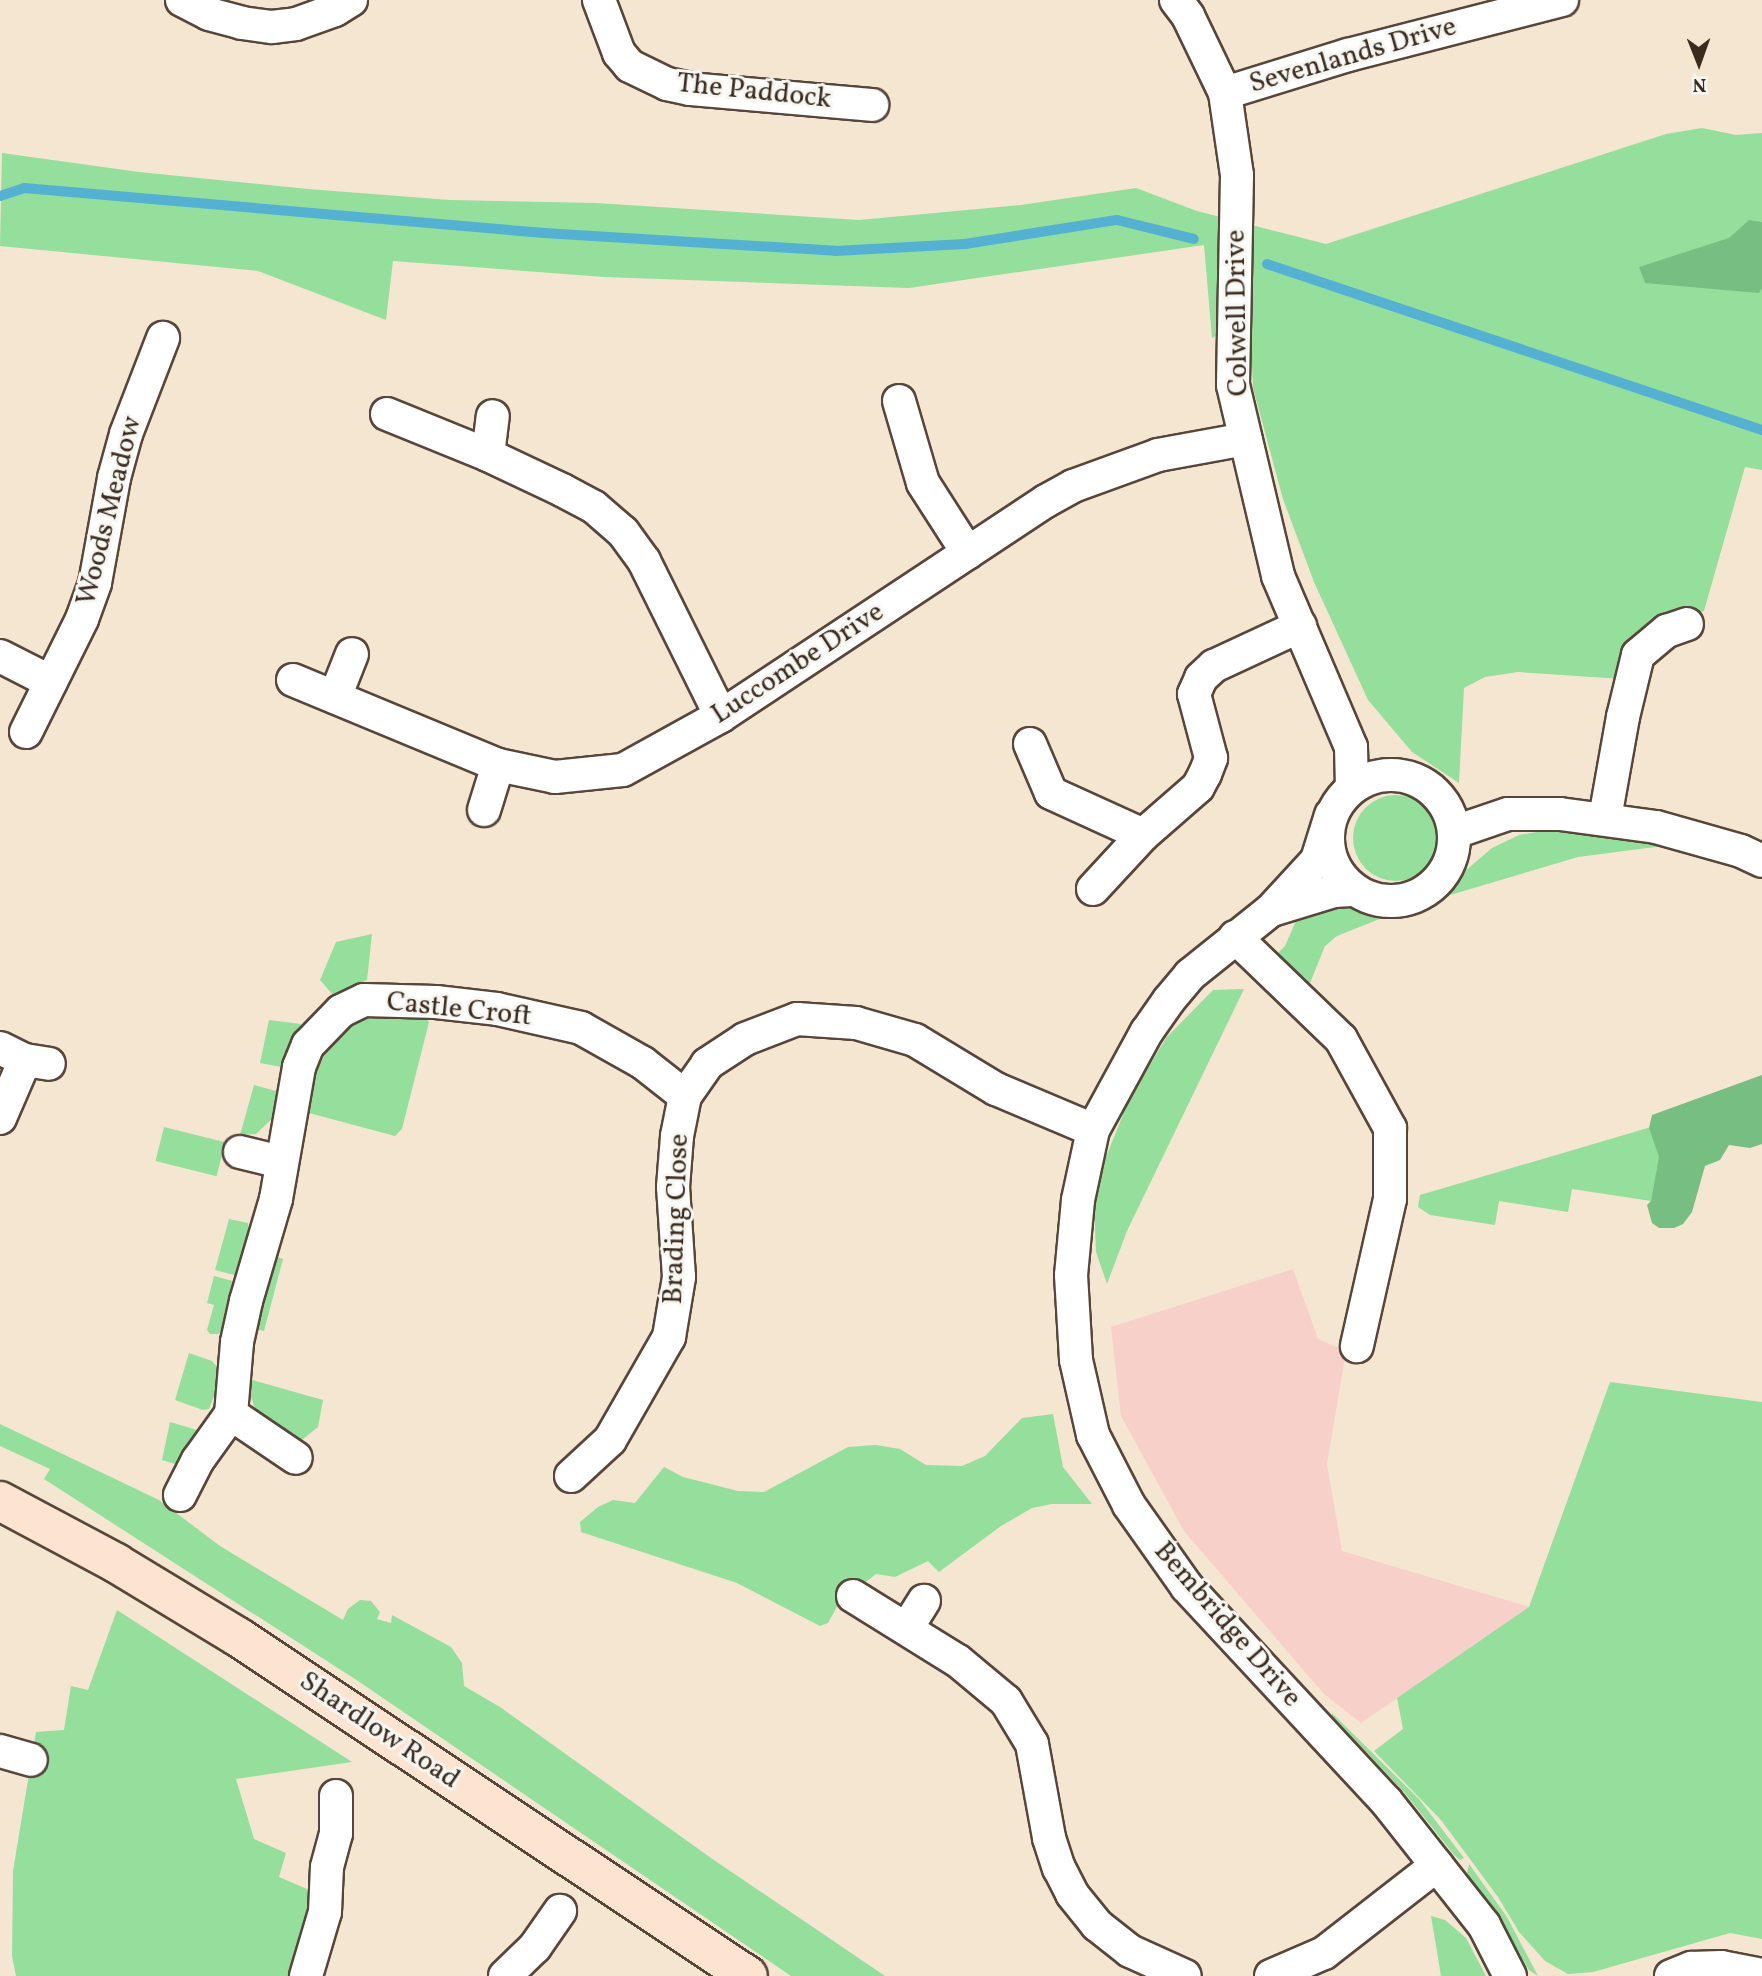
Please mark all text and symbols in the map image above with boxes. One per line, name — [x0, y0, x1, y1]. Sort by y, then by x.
street label: Sevenlands Drive — [1246, 10, 1460, 102]
north arrow — [1664, 28, 1734, 98]
street label: The Paddock — [675, 67, 833, 117]
text: N — [1692, 71, 1706, 97]
street label: Colwell Drive — [1220, 229, 1256, 397]
street label: Woods Meadow — [70, 413, 150, 609]
street label: Luccombe Drive — [706, 596, 890, 732]
street label: Castle Croft — [385, 986, 533, 1034]
street label: Brading Close — [657, 1133, 697, 1305]
street label: Bembridge Drive — [1146, 1535, 1308, 1715]
street label: Shardlow Road — [292, 1665, 466, 1797]

